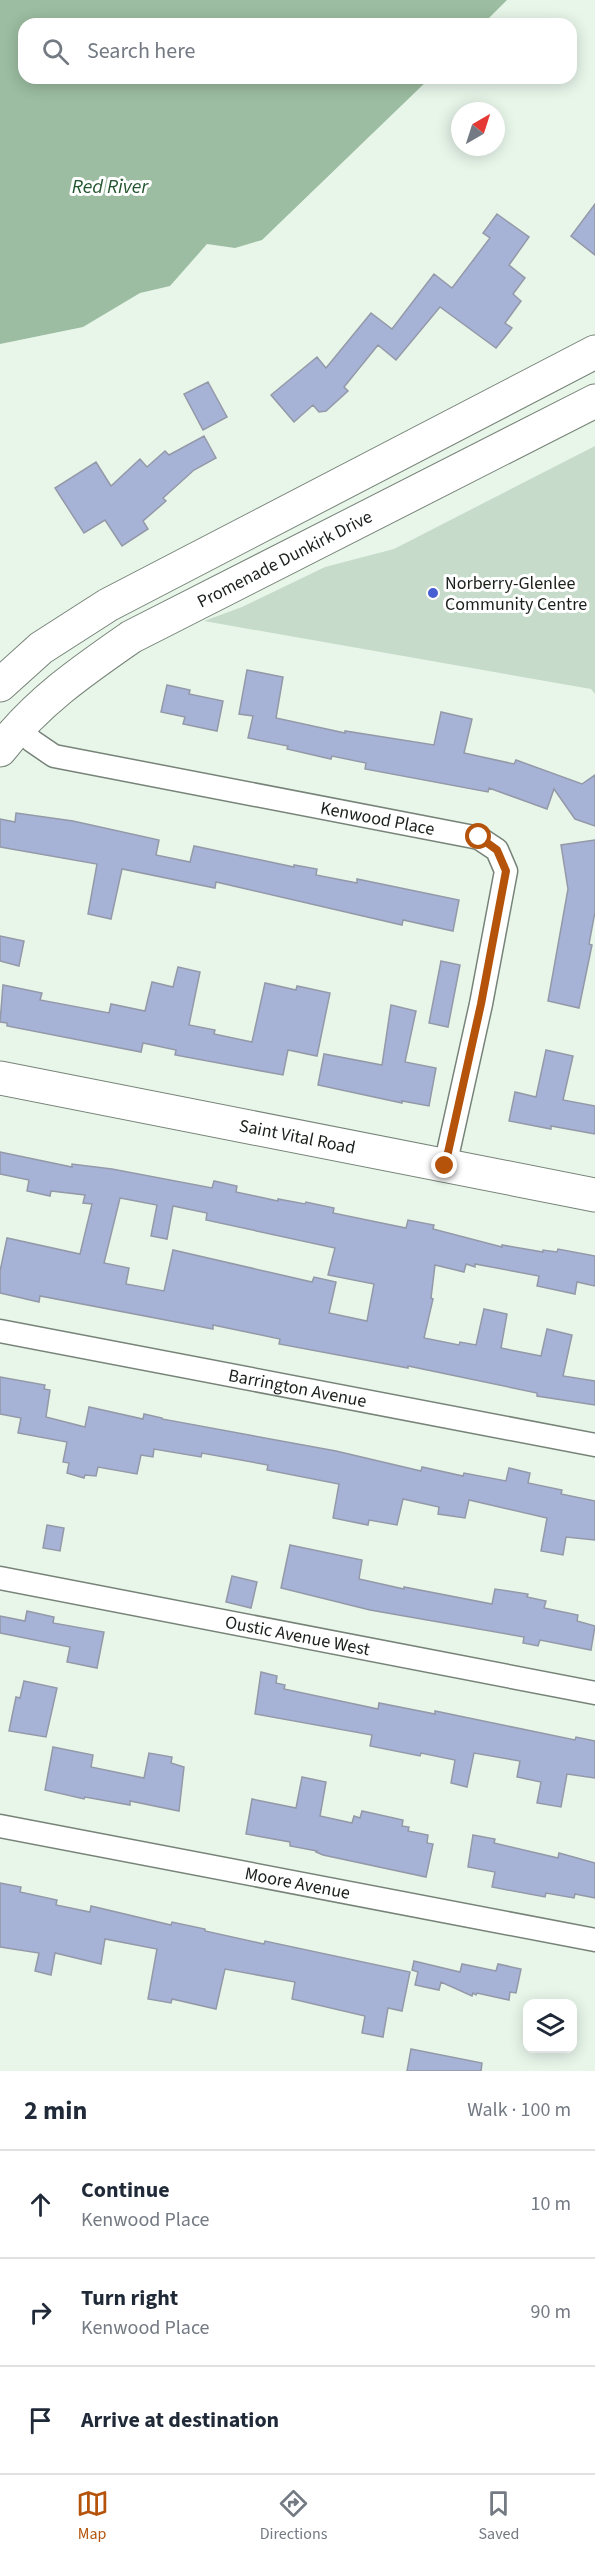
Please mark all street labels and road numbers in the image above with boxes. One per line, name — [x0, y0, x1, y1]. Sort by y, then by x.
street label: Promenade Dunkirk Drive — [193, 504, 376, 614]
street label: Kenwood Place — [318, 795, 437, 842]
street label: Saint Vital Road — [237, 1113, 358, 1160]
street label: Barrington Avenue — [226, 1363, 369, 1413]
street label: Oustic Avenue West — [223, 1609, 372, 1662]
street label: Moore Avenue — [243, 1861, 352, 1905]

